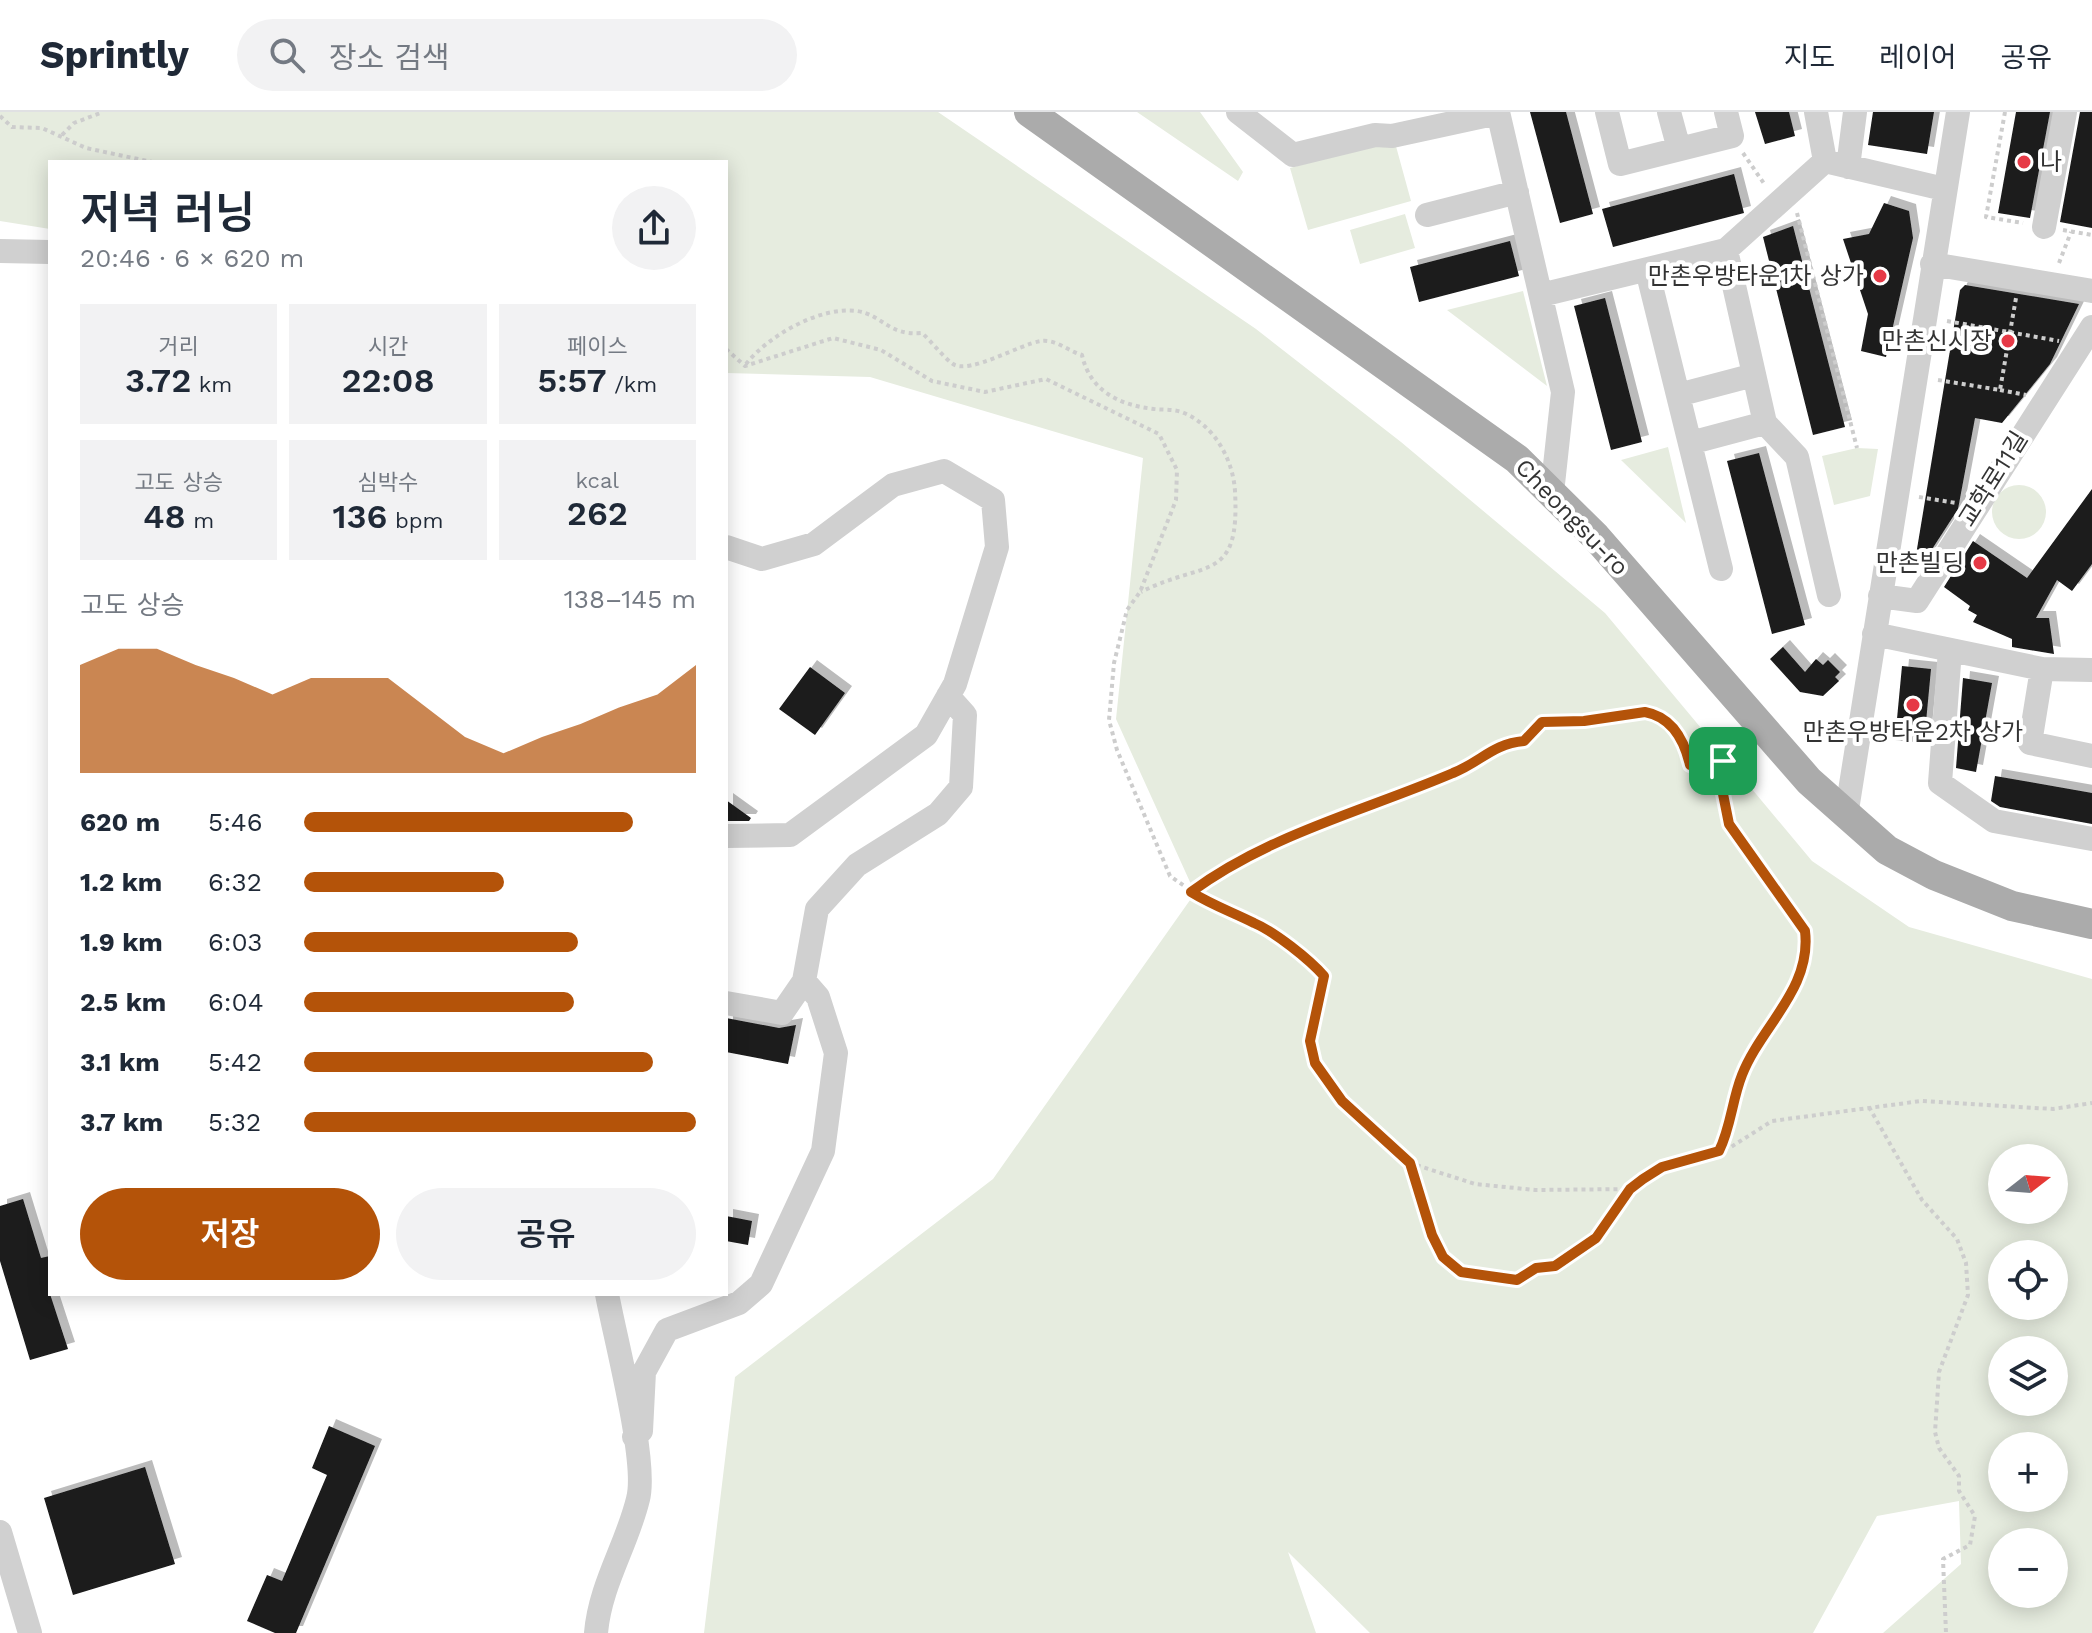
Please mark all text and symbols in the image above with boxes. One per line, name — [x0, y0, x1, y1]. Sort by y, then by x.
search box — [237, 19, 797, 91]
text: Sprintly — [40, 33, 189, 77]
icon: search — [265, 33, 309, 77]
text: 장소 검색 — [329, 40, 450, 75]
text: 지도 — [1784, 41, 1835, 74]
text: 레이어 — [1879, 41, 1956, 74]
text: 공유 — [2000, 41, 2052, 74]
place label: 나 — [2040, 148, 2062, 176]
marker: 나 — [2015, 153, 2033, 171]
button: share — [612, 186, 696, 270]
text: 저녁 러닝 — [80, 187, 255, 239]
text: 20:46 · 6 × 620 m — [80, 243, 304, 273]
place label: 만촌우방타운1차 상가 — [1648, 262, 1864, 290]
marker: 만촌우방타운1차 상가 — [1871, 267, 1889, 285]
place label: 만촌신시장 — [1882, 327, 1992, 355]
marker: 만촌신시장 — [1999, 332, 2017, 350]
text: 거리 — [158, 334, 199, 359]
text: 시간 — [368, 334, 408, 359]
text: 페이스 — [567, 334, 628, 359]
text: 3.72 — [125, 360, 191, 400]
text: 22:08 — [341, 360, 435, 400]
text: 5:57 — [537, 360, 607, 400]
text: km — [191, 372, 232, 397]
text: /km — [607, 372, 657, 397]
street label: 교학로11길 — [1953, 426, 2033, 532]
street label: Cheongsu-ro — [1510, 453, 1634, 581]
text: kcal — [576, 468, 619, 493]
text: 고도 상승 — [134, 470, 223, 495]
text: 심박수 — [358, 470, 418, 495]
text: 262 — [567, 493, 628, 533]
text: 48 — [143, 496, 186, 536]
text: 136 — [332, 496, 387, 536]
text: m — [186, 508, 214, 533]
text: bpm — [387, 508, 444, 533]
place label: 만촌빌딩 — [1876, 549, 1964, 577]
marker: 만촌빌딩 — [1971, 554, 1989, 572]
text: 138–145 m — [564, 584, 696, 614]
text: 고도 상승 — [80, 590, 185, 620]
marker: 만촌우방타운2차 상가 — [1904, 696, 1922, 714]
place label: 만촌우방타운2차 상가 — [1803, 718, 2023, 746]
pin — [1689, 727, 1757, 795]
icon: arrive — [1701, 739, 1745, 783]
text: 620 m — [80, 807, 160, 837]
text: 5:46 — [208, 807, 263, 837]
text: 1.2 km — [80, 867, 162, 897]
text: 6:32 — [208, 867, 262, 897]
text: 1.9 km — [80, 927, 163, 957]
text: 6:03 — [208, 927, 262, 957]
text: 2.5 km — [80, 987, 166, 1017]
text: 6:04 — [208, 987, 264, 1017]
text: 3.1 km — [80, 1047, 160, 1077]
text: 5:42 — [208, 1047, 262, 1077]
text: 3.7 km — [80, 1107, 163, 1137]
text: 5:32 — [208, 1107, 261, 1137]
north arrow — [1988, 1144, 2068, 1224]
map controls — [1988, 1144, 2068, 1608]
button: 저장 — [80, 1188, 380, 1280]
button: 공유 — [396, 1188, 696, 1280]
button: locate — [1988, 1240, 2068, 1320]
button: layers — [1988, 1336, 2068, 1416]
button: + — [1988, 1432, 2068, 1512]
button: − — [1988, 1528, 2068, 1608]

